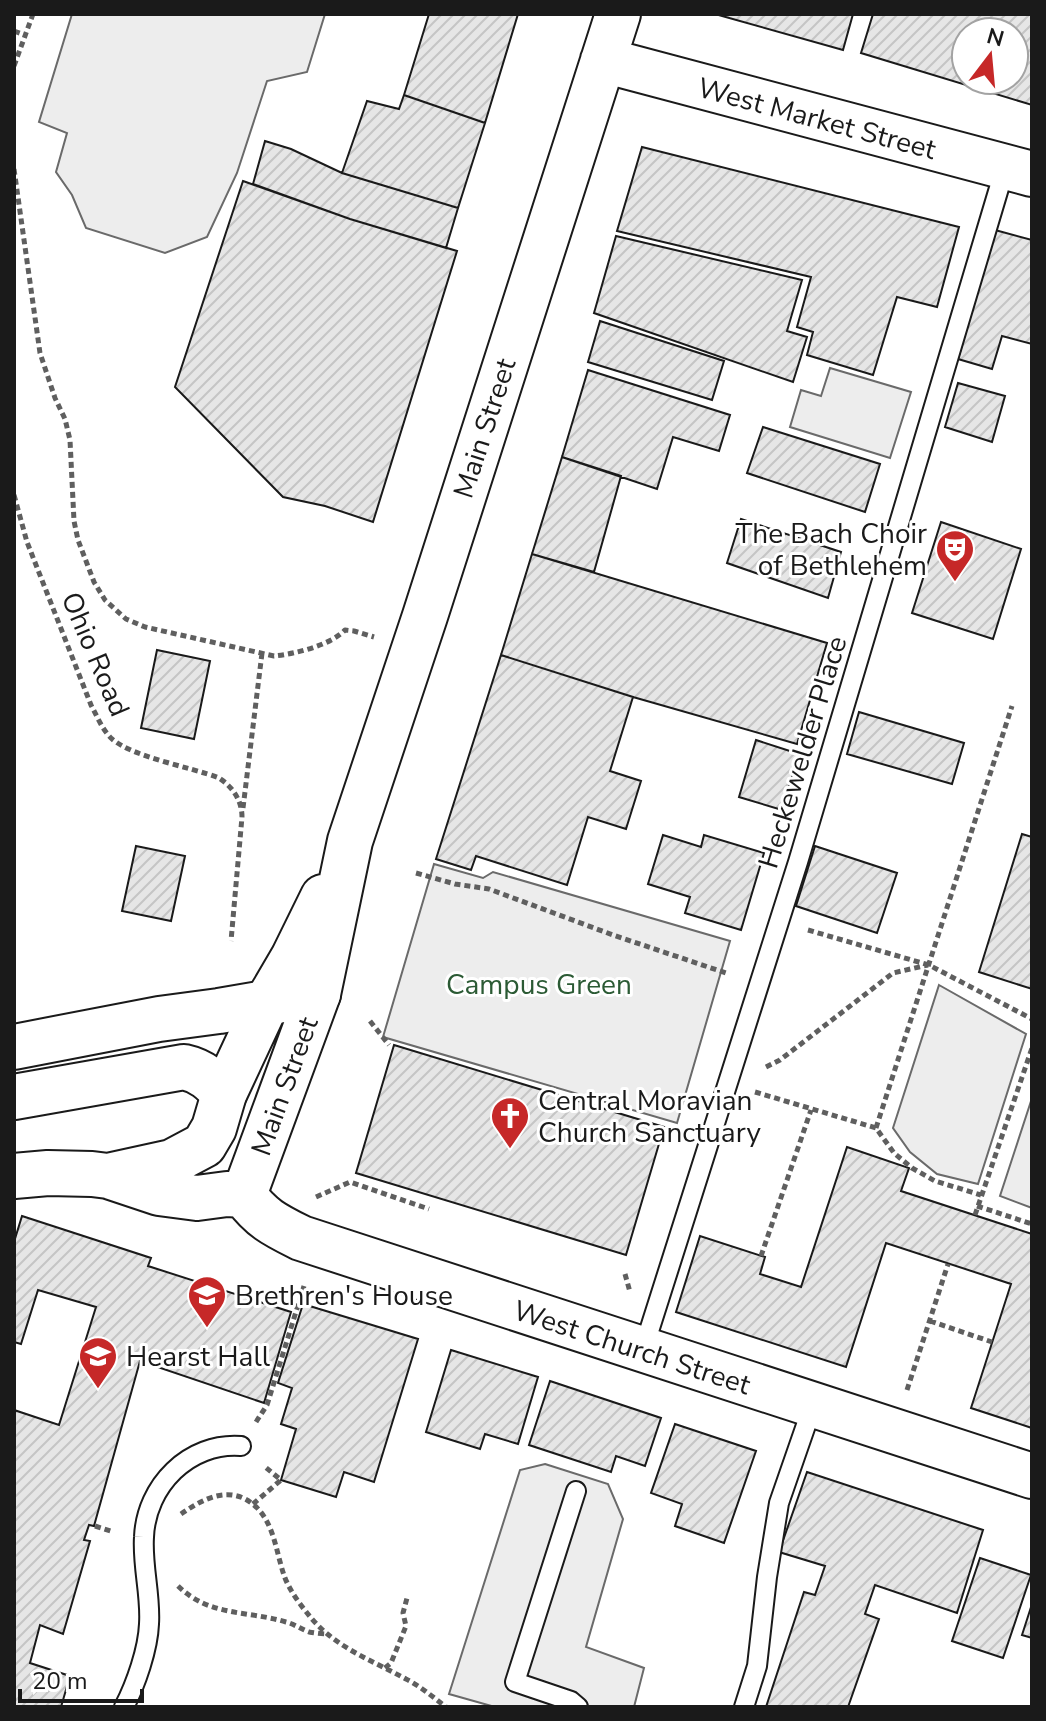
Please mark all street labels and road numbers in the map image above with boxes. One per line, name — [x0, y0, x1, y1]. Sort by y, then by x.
street label: West Market Street — [693, 69, 940, 169]
street label: Main Street — [445, 353, 525, 503]
street label: Ohio Road — [52, 586, 138, 722]
street label: Heckewelder Place — [750, 632, 856, 873]
street label: Main Street — [242, 1012, 328, 1161]
street label: West Church Street — [508, 1292, 755, 1404]

